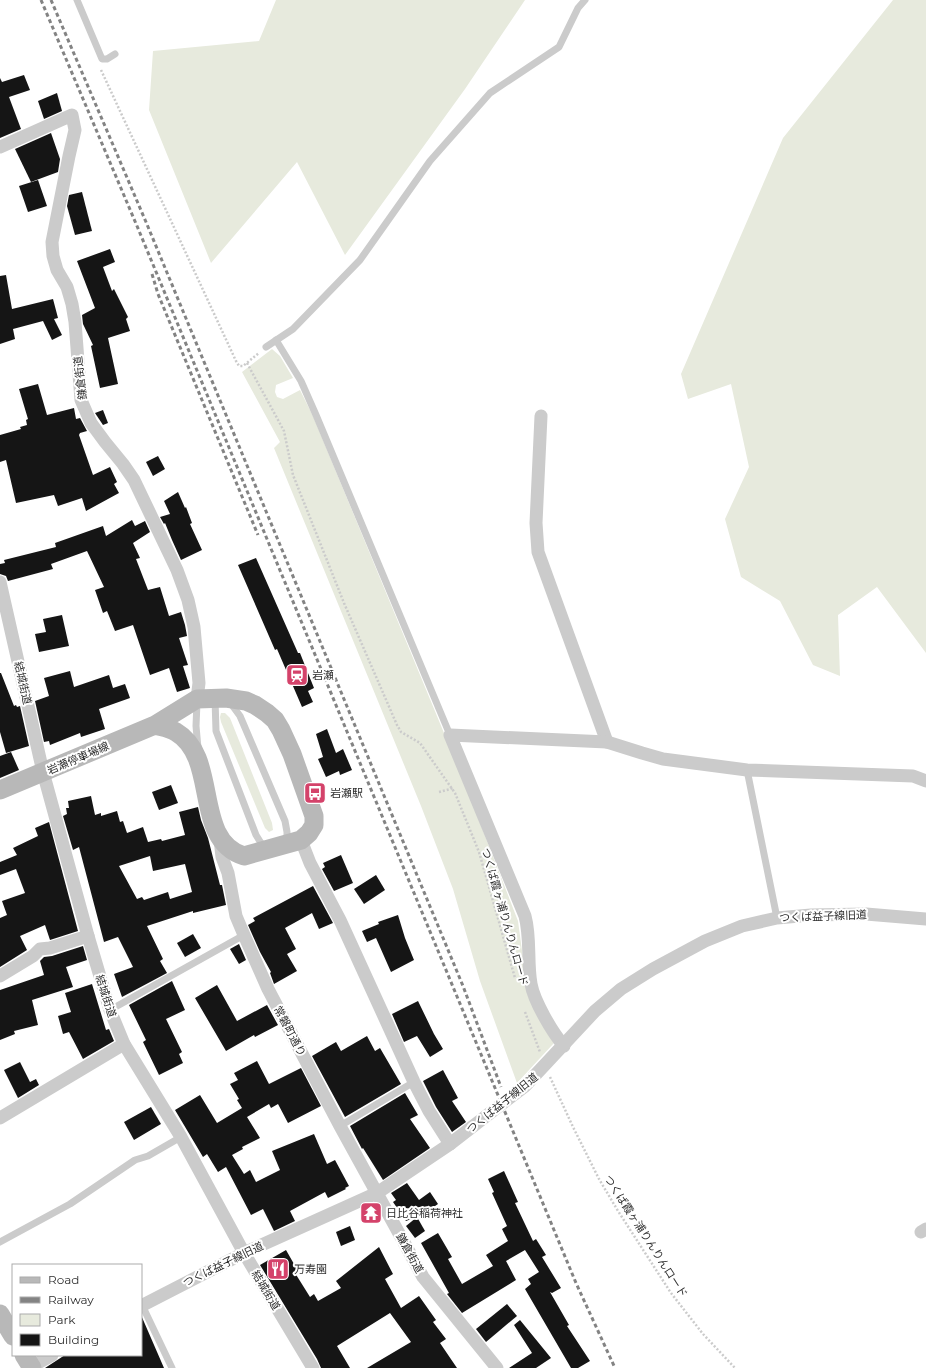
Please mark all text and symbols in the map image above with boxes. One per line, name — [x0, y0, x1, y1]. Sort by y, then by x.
street label: 鎌倉街道 — [70, 355, 90, 401]
street label: 結城街道 — [11, 660, 35, 706]
station icon: 岩瀬 — [284, 662, 310, 688]
place label: 岩瀬 — [312, 668, 334, 682]
street label: 岩瀬停車場線 — [45, 739, 111, 777]
bus stop icon: 岩瀬駅 — [302, 780, 328, 806]
place label: 岩瀬駅 — [330, 786, 363, 800]
street label: つくば霞ヶ浦りんりんロード — [479, 846, 531, 988]
street label: つくば益子線旧道 — [779, 907, 867, 925]
street label: 結城街道 — [93, 973, 119, 1019]
street label: 常磐町通り — [271, 1003, 309, 1059]
street label: つくば益子線旧道 — [463, 1070, 541, 1136]
street label: つくば霞ヶ浦りんりんロード — [601, 1172, 691, 1300]
temple icon: 日比谷稲荷神社 — [358, 1200, 384, 1226]
place label: 日比谷稲荷神社 — [386, 1206, 463, 1220]
street label: 鎌倉街道 — [393, 1230, 427, 1276]
street label: つくば益子線旧道 — [180, 1238, 266, 1290]
restaurant icon: 万寿園 — [265, 1256, 291, 1282]
place label: 万寿園 — [294, 1262, 327, 1276]
legend — [12, 1264, 142, 1356]
street label: 結城街道 — [249, 1268, 283, 1312]
text: Road — [48, 1272, 79, 1287]
text: Railway — [48, 1292, 94, 1307]
text: Park — [48, 1312, 76, 1327]
text: Building — [48, 1332, 99, 1347]

